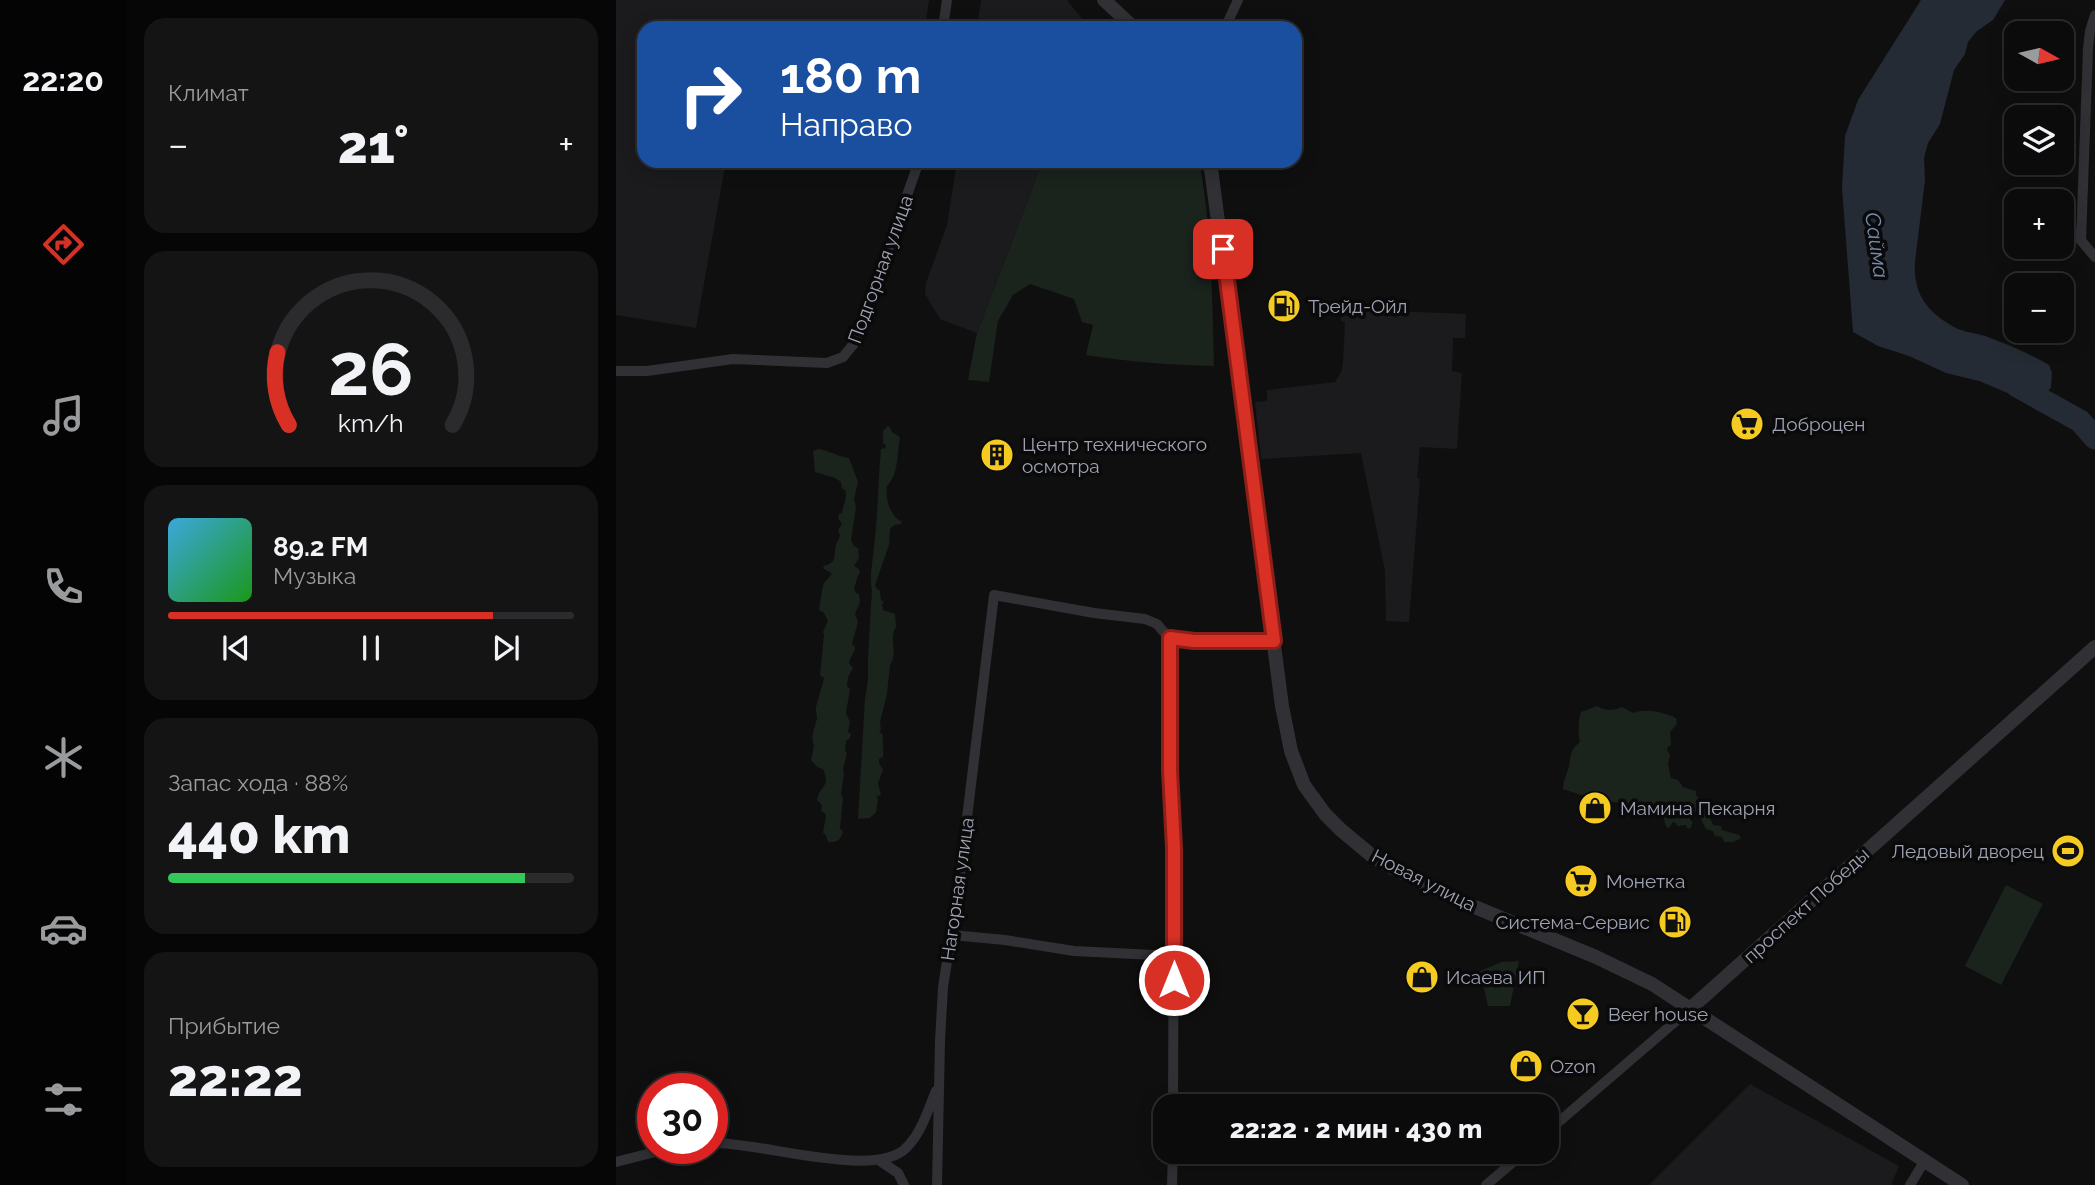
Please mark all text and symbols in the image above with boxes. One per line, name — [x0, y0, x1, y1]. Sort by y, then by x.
north arrow — [2004, 21, 2074, 91]
map controls — [2004, 21, 2074, 343]
text: 180 m — [780, 47, 921, 104]
icon: right — [665, 49, 756, 140]
text: 22:20 — [22, 61, 104, 98]
text: Климат — [168, 79, 249, 106]
button: layers — [2004, 105, 2074, 175]
text: Направо — [780, 106, 912, 143]
text: 21° — [338, 114, 409, 175]
text: − — [168, 122, 188, 167]
text: + — [558, 122, 574, 167]
button: + — [2004, 189, 2074, 259]
street label: Подгорная улица — [843, 192, 917, 346]
water label: Сайма — [1860, 210, 1894, 280]
pin — [1193, 219, 1253, 279]
icon: directions — [39, 220, 88, 269]
icon: arrive — [1204, 230, 1242, 268]
button: − — [2004, 273, 2074, 343]
fuel station icon: Трейд-Ойл — [1265, 287, 1303, 325]
place label: Трейд-Ойл — [1308, 295, 1407, 317]
text: 26 — [328, 328, 414, 413]
icon: music — [39, 391, 88, 440]
supermarket icon: Доброцен — [1728, 405, 1766, 443]
text: km/h — [338, 408, 404, 438]
place label: Доброцен — [1772, 413, 1865, 435]
place label: Центр технического осмотра — [1022, 433, 1207, 477]
building icon: Центр технического осмотра — [978, 436, 1016, 474]
text: 89.2 FM — [273, 532, 368, 562]
icon: phone — [39, 562, 88, 611]
text: Музыка — [273, 562, 356, 589]
icon: previous — [217, 629, 255, 667]
icon: pause — [352, 629, 390, 667]
icon: next — [487, 629, 525, 667]
icon: climate — [39, 733, 88, 782]
text: Запас хода · 88% — [168, 769, 348, 796]
shop icon: Мамина Пекарня — [1576, 789, 1614, 827]
place label: Мамина Пекарня — [1620, 797, 1775, 819]
text: 440 km — [168, 804, 350, 865]
street label: Нагорная улица — [936, 816, 978, 962]
sports icon: Ледовый дворец — [2049, 832, 2087, 870]
place label: Ледовый дворец — [1891, 840, 2044, 862]
street label: проспект Победы — [1739, 843, 1873, 967]
street label: Новая улица — [1368, 844, 1480, 916]
supermarket icon: Монетка — [1562, 862, 1600, 900]
place label: Монетка — [1606, 870, 1685, 892]
fuel station icon: Система-Сервис — [1656, 903, 1694, 941]
icon: car — [39, 904, 88, 953]
place label: Система-Сервис — [1496, 911, 1650, 933]
position arrow — [1137, 943, 1211, 1017]
shop icon: Исаева ИП — [1403, 958, 1441, 996]
place label: Исаева ИП — [1446, 966, 1546, 988]
bar icon: Beer house — [1564, 995, 1602, 1033]
place label: Beer house — [1608, 1003, 1708, 1025]
text: Прибытие — [168, 1012, 280, 1039]
text: 22:22 — [168, 1047, 303, 1108]
shop icon: Ozon — [1507, 1047, 1545, 1085]
place label: Ozon — [1550, 1055, 1596, 1077]
speed limit sign: 30 — [637, 1073, 728, 1164]
icon: filters — [39, 1075, 88, 1124]
text: 22:22 · 2 мин · 430 m — [1230, 1114, 1482, 1144]

